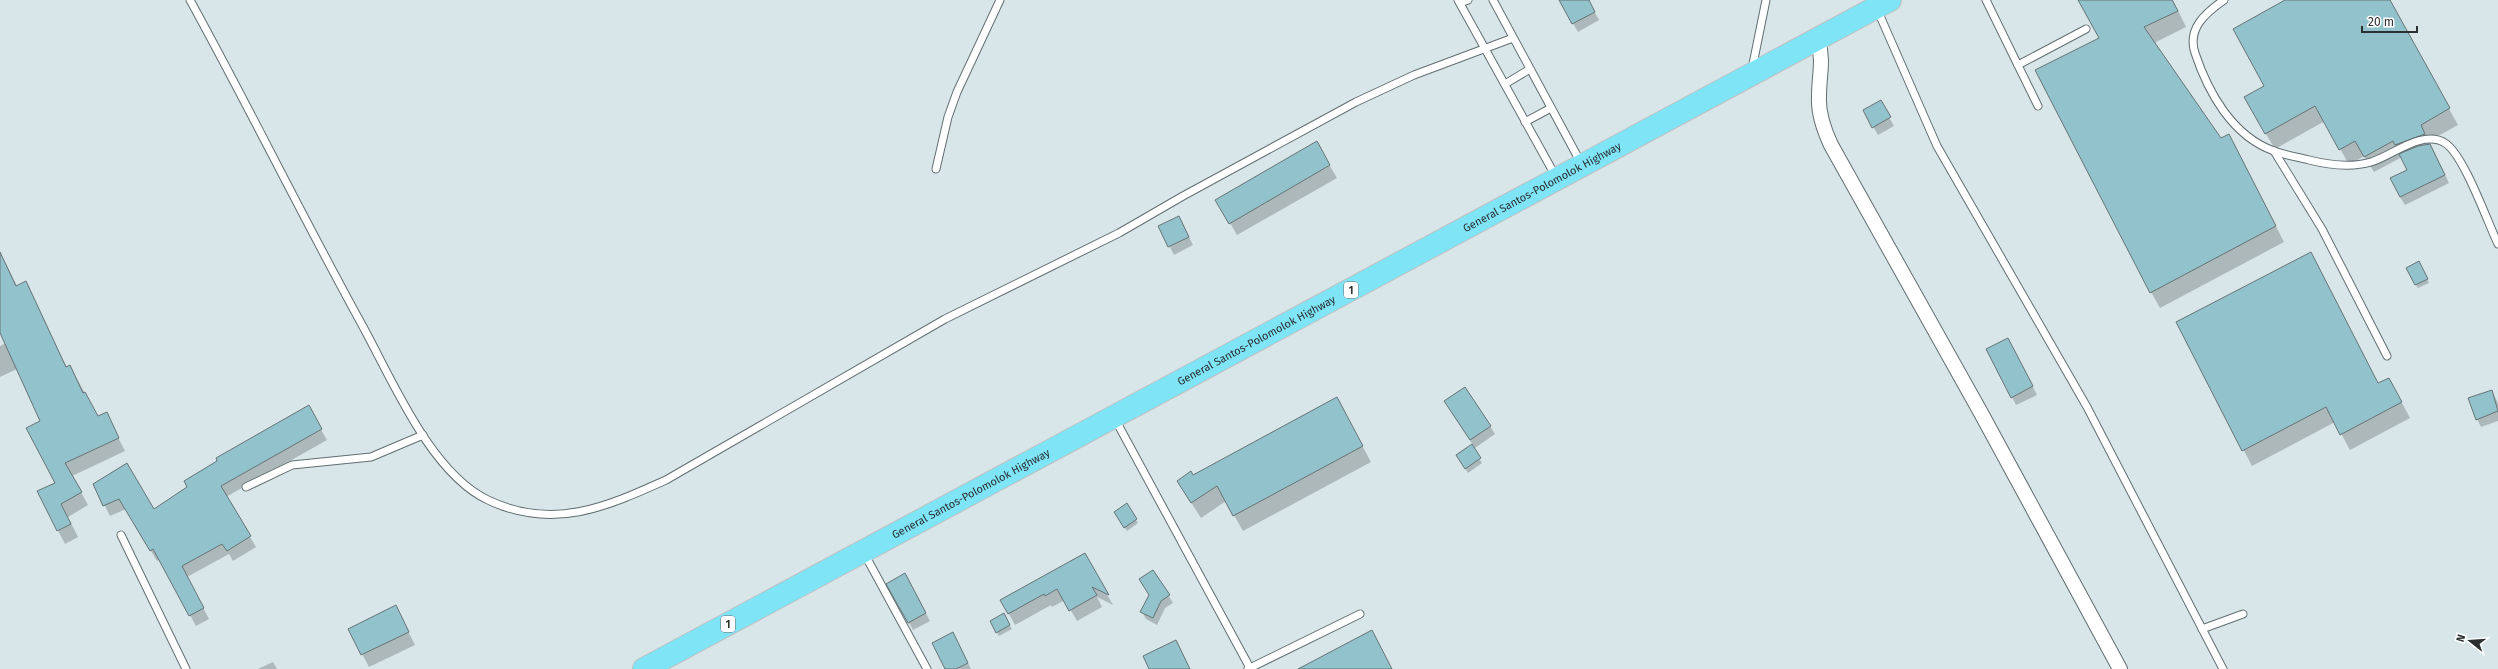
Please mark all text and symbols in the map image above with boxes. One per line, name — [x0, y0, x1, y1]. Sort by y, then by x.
scale bar — [2362, 8, 2417, 34]
text: 20 m — [2368, 15, 2394, 29]
street label: General Santos-Polomolok Highway — [1461, 139, 1624, 235]
road number: 1 — [1344, 282, 1358, 298]
street label: General Santos-Polomolok Highway — [1175, 293, 1338, 388]
street label: General Santos-Polomolok Highway — [890, 446, 1053, 542]
road number: 1 — [721, 616, 735, 632]
north arrow — [2450, 621, 2490, 661]
text: N — [2454, 633, 2468, 644]

